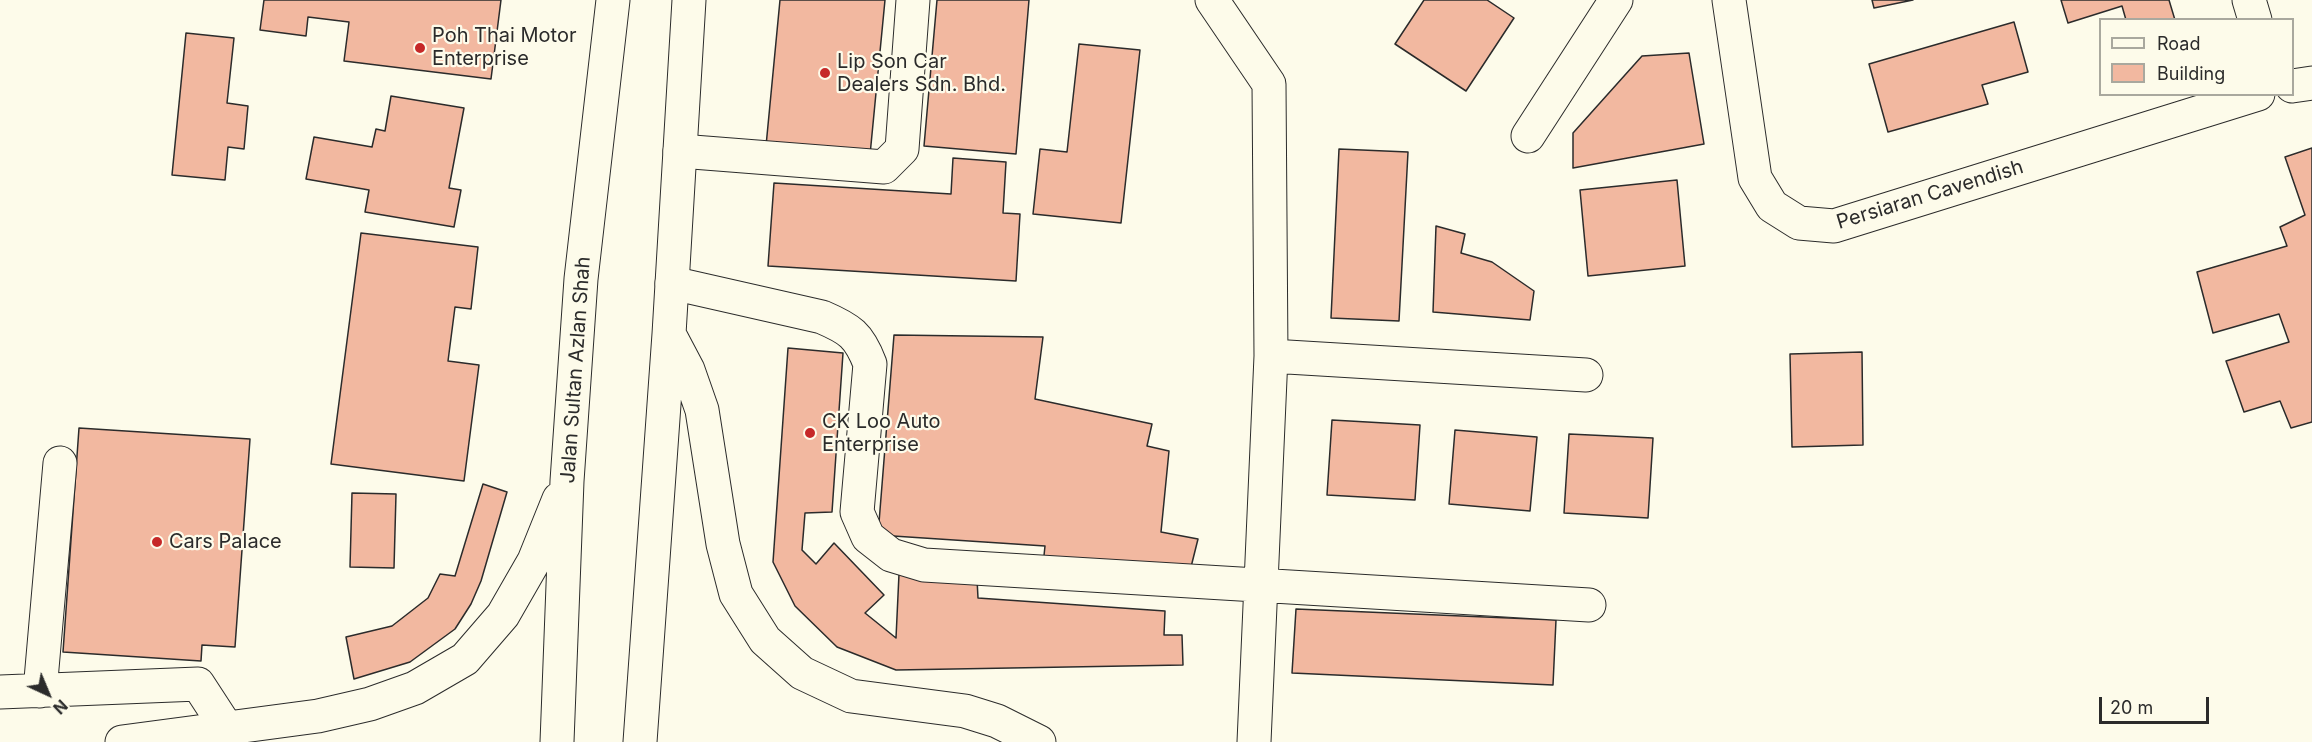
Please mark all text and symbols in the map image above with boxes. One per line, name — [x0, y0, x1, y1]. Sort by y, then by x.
legend — [2099, 18, 2294, 96]
place label: Poh Thai Motor Enterprise — [432, 24, 576, 71]
text: Road — [2157, 33, 2200, 54]
marker: Poh Thai Motor Enterprise — [413, 41, 427, 55]
place label: Lip Son Car Dealers Sdn. Bhd. — [837, 50, 1006, 97]
text: Building — [2157, 63, 2225, 84]
marker: Lip Son Car Dealers Sdn. Bhd. — [818, 66, 832, 80]
street label: Persiaran Cavendish — [1834, 155, 2026, 235]
street label: Jalan Sultan Azlan Shah — [556, 256, 596, 484]
place label: CK Loo Auto Enterprise — [822, 410, 941, 457]
marker: CK Loo Auto Enterprise — [803, 426, 817, 440]
place label: Cars Palace — [169, 530, 282, 554]
marker: Cars Palace — [150, 535, 164, 549]
north arrow — [18, 664, 78, 724]
scale bar — [2102, 685, 2212, 723]
text: N — [49, 696, 72, 718]
text: 20 m — [2110, 697, 2153, 718]

